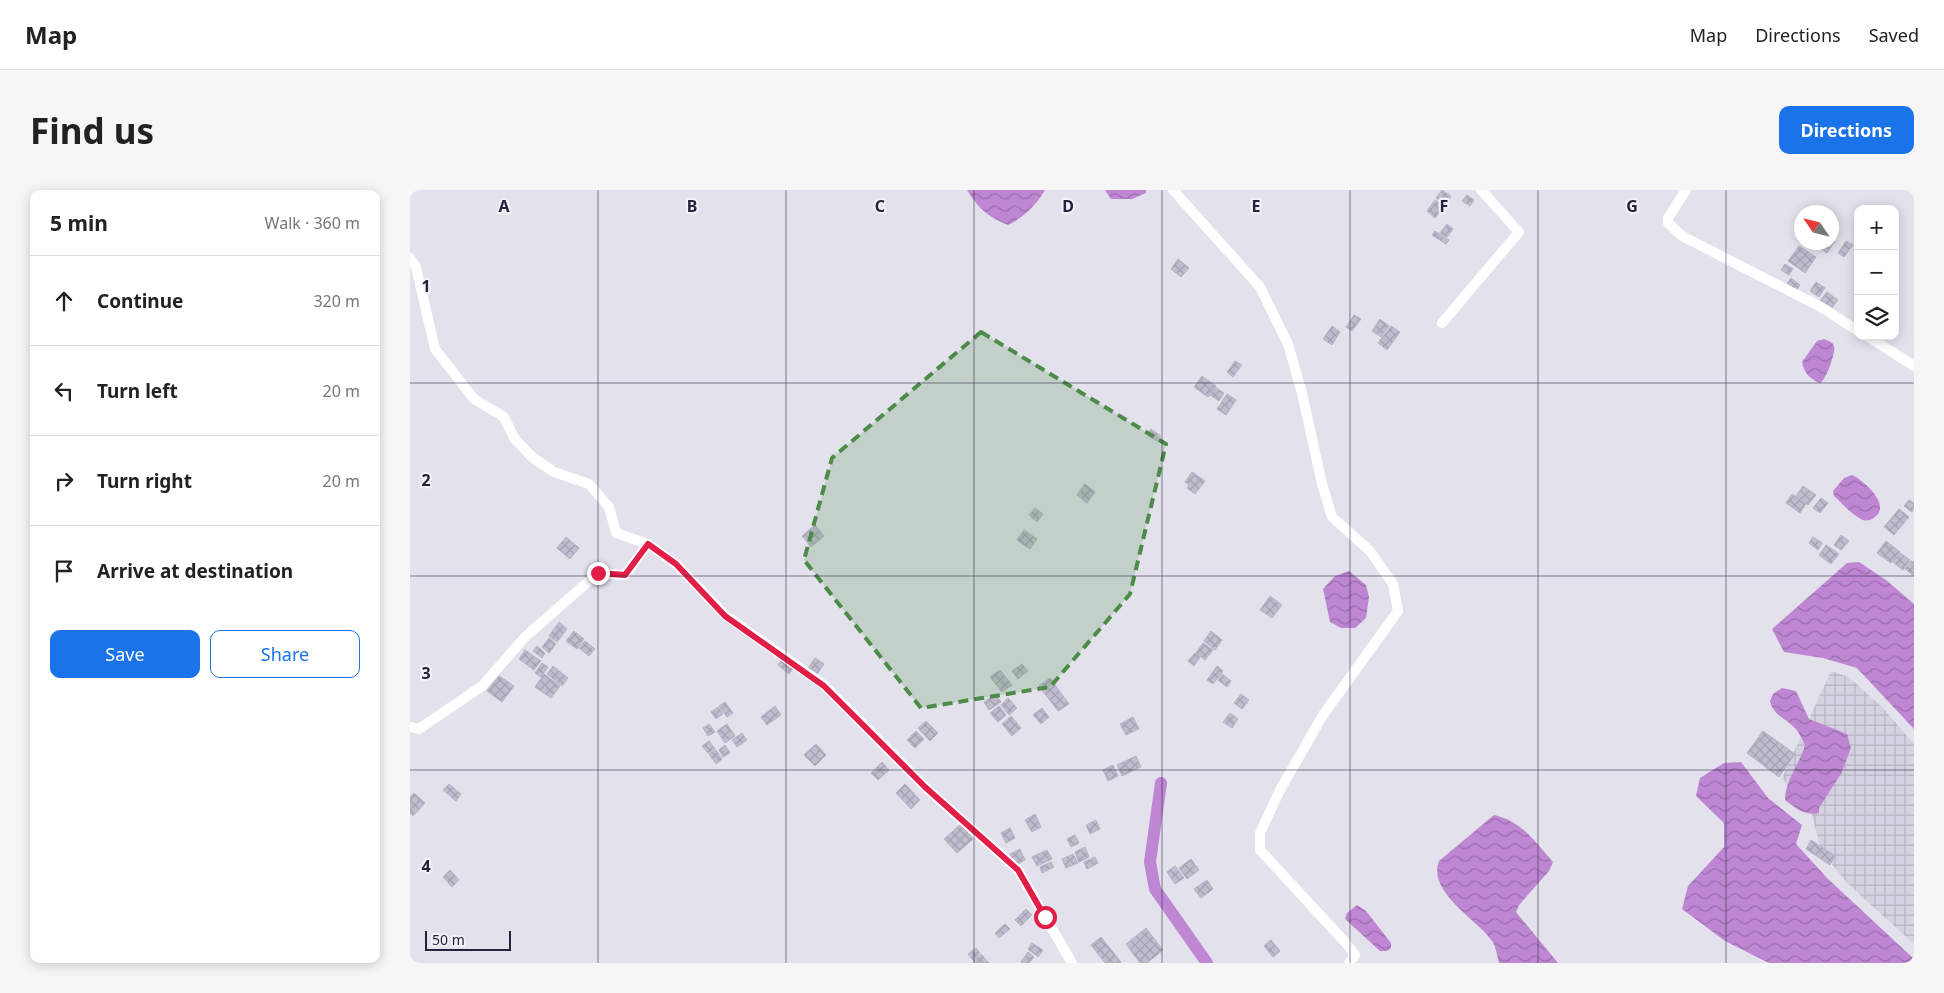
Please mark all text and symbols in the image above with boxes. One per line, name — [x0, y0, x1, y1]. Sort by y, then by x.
text: Map — [25, 18, 77, 51]
text: Map — [1690, 23, 1727, 47]
text: Directions — [1755, 23, 1841, 47]
text: Saved — [1869, 23, 1919, 47]
button: Directions — [1779, 106, 1914, 154]
text: Find us — [30, 107, 154, 154]
text: A — [498, 195, 510, 217]
text: B — [687, 195, 697, 217]
text: C — [875, 195, 885, 217]
text: D — [1062, 195, 1074, 217]
text: E — [1252, 195, 1261, 217]
text: F — [1440, 195, 1448, 217]
text: G — [1626, 195, 1638, 217]
north arrow — [1794, 205, 1839, 250]
map controls — [1854, 205, 1899, 340]
button: + — [1854, 205, 1899, 250]
text: 5 min — [50, 209, 108, 237]
text: Walk · 360 m — [265, 212, 360, 234]
button: − — [1854, 250, 1899, 295]
text: 1 — [421, 275, 431, 297]
icon: ahead — [50, 287, 78, 315]
text: Continue — [97, 288, 183, 314]
text: 320 m — [313, 290, 360, 312]
button: layers — [1854, 295, 1899, 340]
icon: left — [50, 377, 78, 405]
text: Turn left — [97, 378, 178, 404]
text: 20 m — [323, 380, 360, 402]
icon: right — [50, 467, 78, 495]
text: Turn right — [97, 468, 192, 494]
text: 2 — [421, 469, 431, 491]
text: 20 m — [323, 470, 360, 492]
icon: arrive — [50, 557, 78, 585]
text: Arrive at destination — [97, 558, 293, 584]
route end — [587, 562, 610, 585]
button: Save — [50, 630, 200, 678]
button: Share — [210, 630, 360, 678]
text: 3 — [421, 662, 431, 684]
text: 4 — [421, 855, 431, 877]
route start — [1034, 906, 1057, 929]
scale bar — [425, 928, 511, 951]
text: 50 m — [432, 930, 465, 949]

